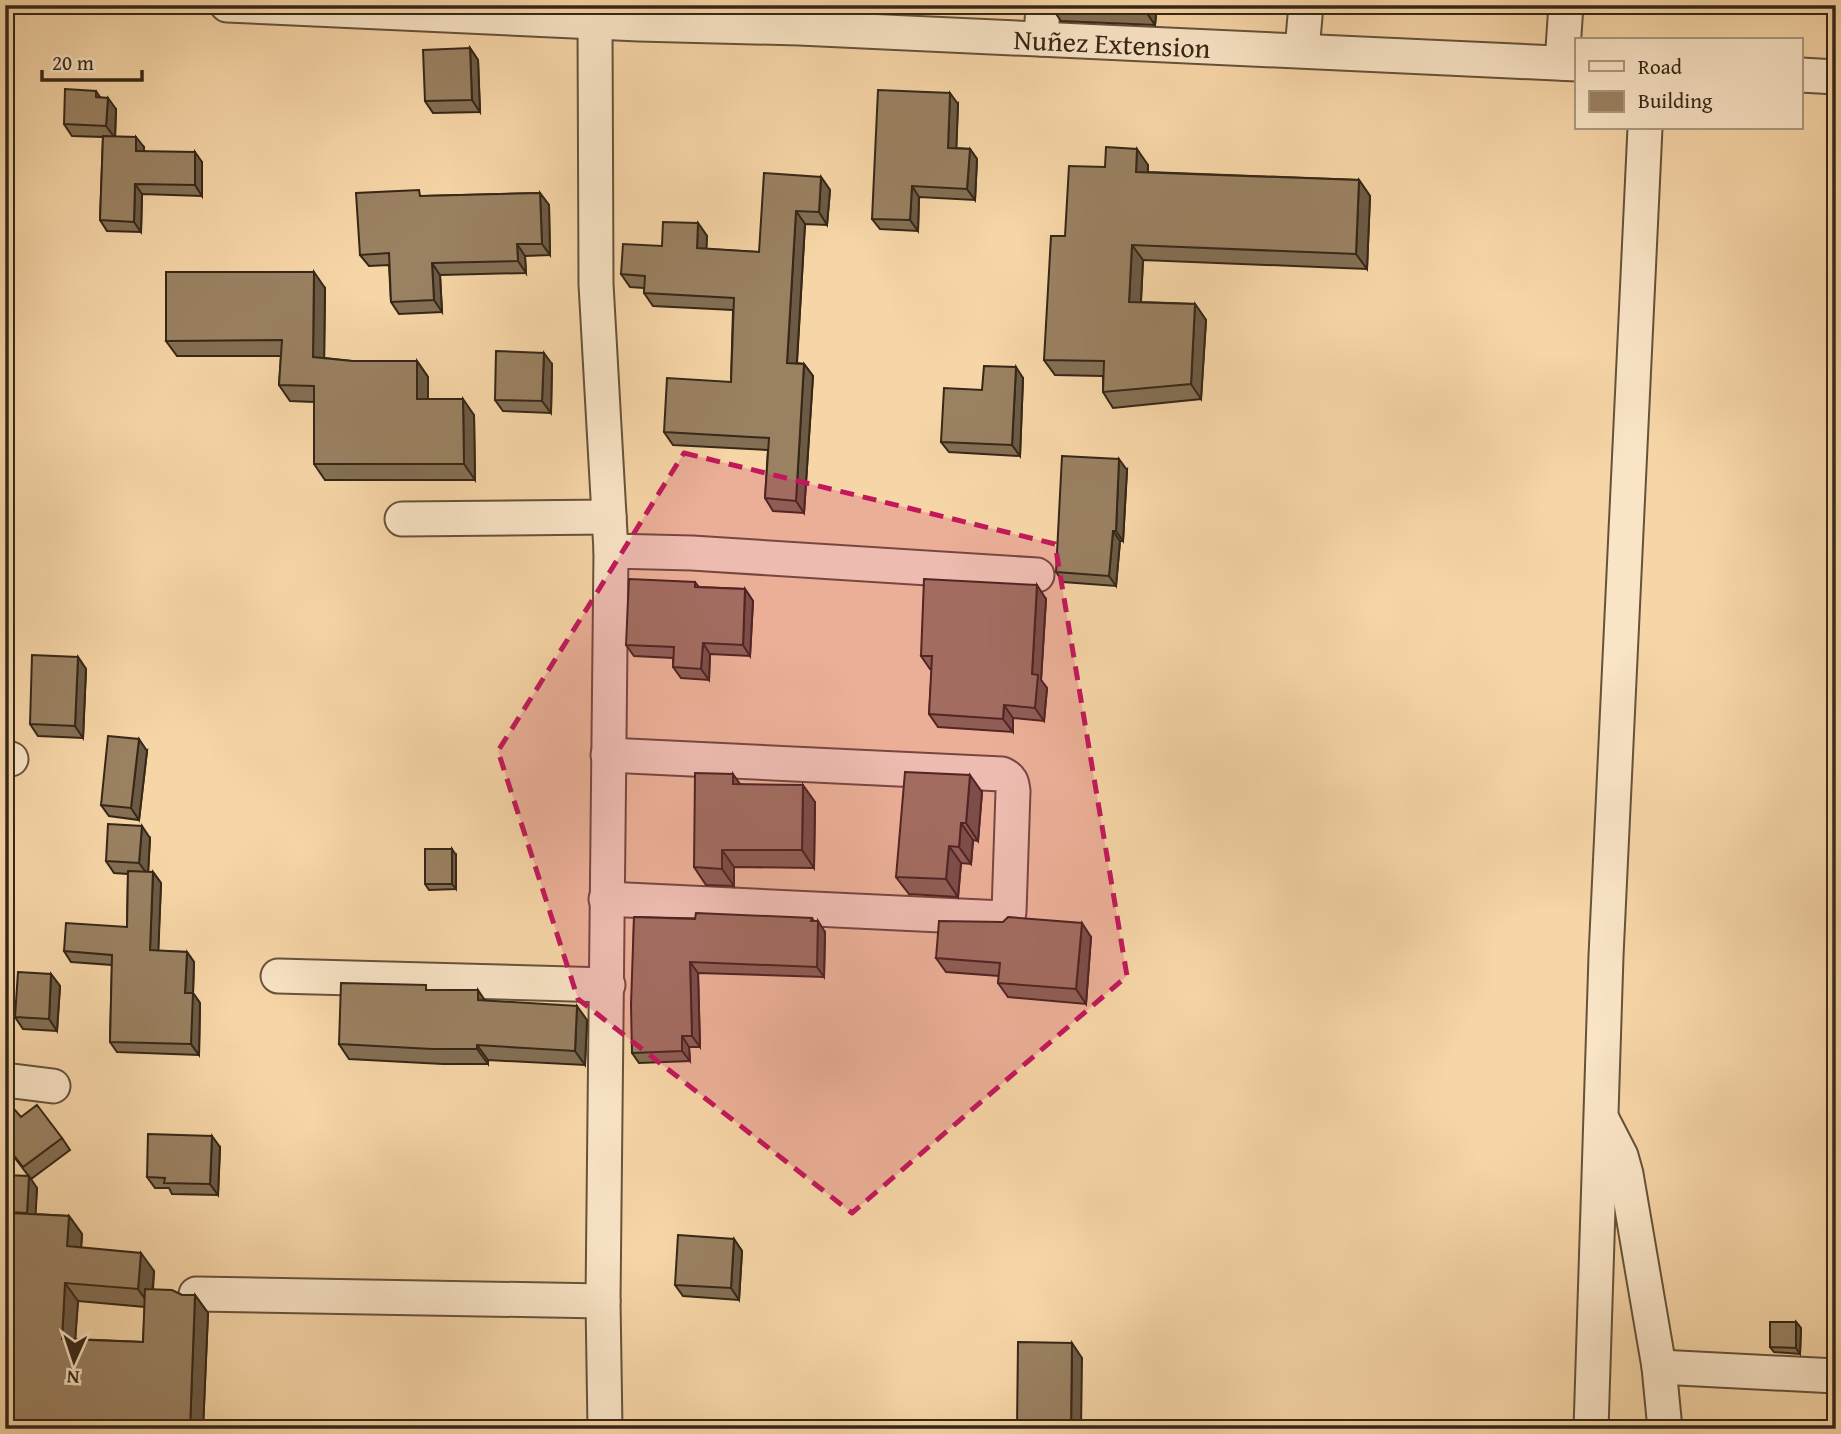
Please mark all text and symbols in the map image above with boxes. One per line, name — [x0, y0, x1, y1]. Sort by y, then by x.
street label: Nuñez Extension — [1013, 17, 1212, 68]
scale bar — [42, 38, 142, 82]
legend — [1575, 38, 1802, 130]
text: 20 m — [52, 47, 94, 78]
text: Road — [1638, 51, 1683, 82]
text: Building — [1638, 85, 1713, 116]
north arrow — [38, 1326, 108, 1396]
text: N — [66, 1364, 80, 1392]

